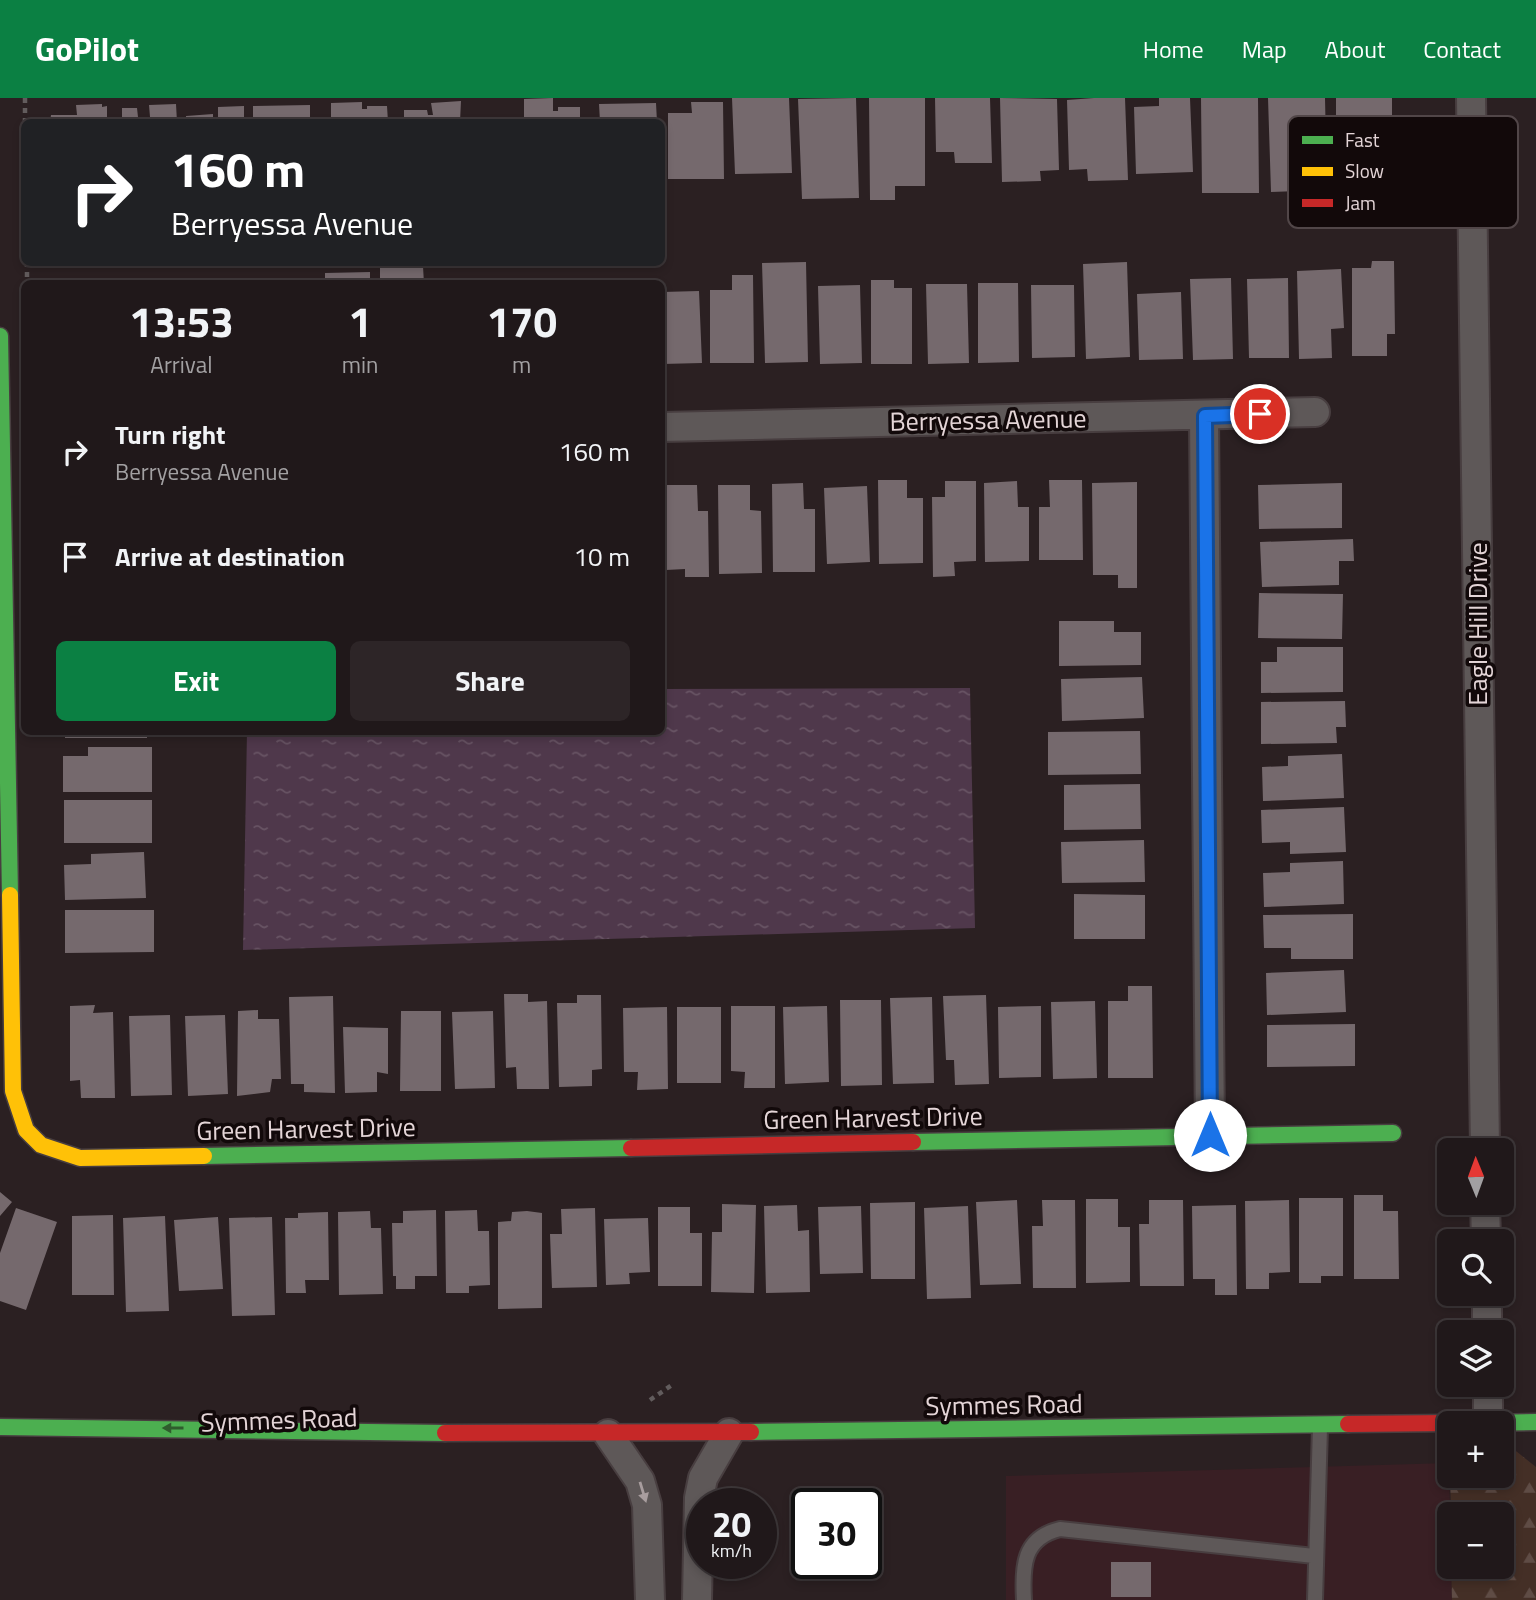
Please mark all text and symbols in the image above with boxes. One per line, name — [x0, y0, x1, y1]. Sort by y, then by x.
text: GoPilot — [35, 24, 139, 74]
text: Home — [1143, 31, 1204, 67]
text: Map — [1242, 31, 1287, 67]
text: About — [1325, 31, 1385, 67]
text: Contact — [1423, 31, 1501, 67]
legend — [1288, 116, 1518, 228]
text: Fast — [1345, 125, 1380, 154]
text: 160 m — [171, 131, 305, 206]
icon: right — [56, 147, 147, 238]
text: Slow — [1345, 156, 1384, 185]
text: Jam — [1345, 188, 1376, 217]
text: Berryessa Avenue — [171, 199, 413, 247]
text: 13:53 — [129, 289, 234, 353]
text: 1 — [348, 289, 372, 353]
text: 170 — [486, 289, 557, 353]
text: Arrival — [150, 347, 213, 382]
text: min — [342, 347, 378, 382]
text: m — [512, 347, 531, 382]
pin — [1230, 384, 1290, 444]
icon: arrive — [1241, 395, 1279, 433]
street label: Berryessa Avenue — [889, 398, 1087, 441]
text: Turn right — [115, 415, 226, 454]
text: 160 m — [559, 432, 630, 471]
icon: right — [56, 433, 94, 471]
text: Berryessa Avenue — [115, 454, 289, 489]
text: Arrive at destination — [115, 537, 345, 576]
text: 10 m — [573, 537, 630, 576]
icon: arrive — [56, 538, 94, 576]
street label: Eagle Hill Drive — [1458, 542, 1497, 706]
button: Exit — [56, 641, 336, 721]
button: Share — [350, 641, 630, 721]
street label: Green Harvest Drive — [763, 1096, 983, 1139]
position arrow — [1173, 1098, 1247, 1172]
street label: Green Harvest Drive — [196, 1107, 416, 1150]
north arrow — [1437, 1138, 1514, 1214]
map controls — [1437, 1138, 1514, 1579]
button: search — [1437, 1229, 1514, 1306]
button: layers — [1437, 1320, 1514, 1397]
street label: Symmes Road — [925, 1384, 1083, 1425]
street label: Symmes Road — [200, 1397, 358, 1442]
button: + — [1437, 1411, 1514, 1488]
one-way arrow — [162, 1422, 184, 1433]
one-way arrow — [639, 1482, 649, 1503]
speed limit sign: 30 — [791, 1488, 882, 1579]
text: 20 — [712, 1497, 751, 1551]
button: − — [1437, 1502, 1514, 1579]
text: km/h — [711, 1537, 752, 1564]

